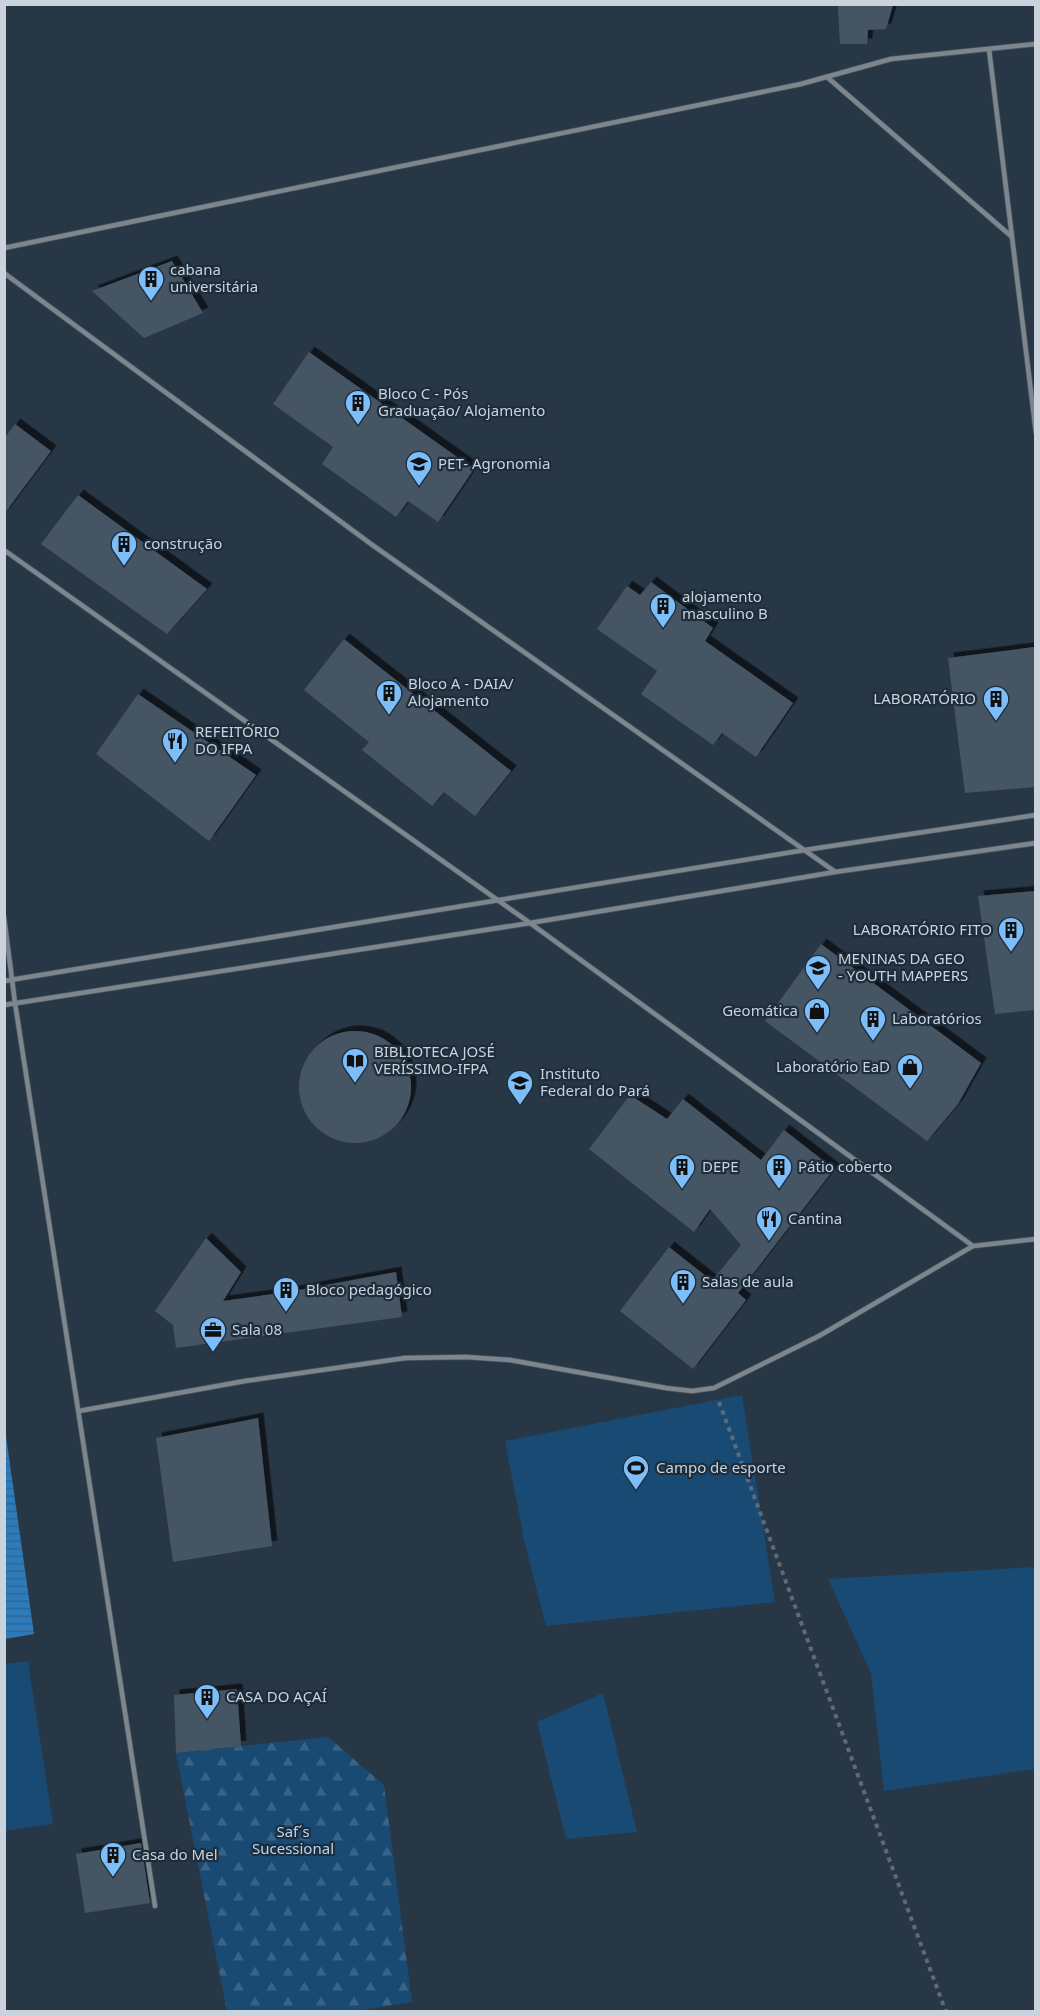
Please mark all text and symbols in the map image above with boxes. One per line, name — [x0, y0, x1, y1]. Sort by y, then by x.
place label: cabana universitária — [170, 259, 258, 296]
building icon: cabana universitária — [136, 264, 166, 302]
place label: Bloco C - Pós Graduação/ Alojamento — [378, 383, 545, 420]
building icon: Bloco C - Pós Graduação/ Alojamento — [343, 388, 373, 426]
school or university icon: PET- Agronomia — [404, 449, 434, 487]
place label: PET- Agronomia — [438, 453, 550, 473]
building icon: construção — [109, 529, 139, 567]
place label: construção — [144, 533, 222, 553]
place label: alojamento masculino B — [682, 586, 768, 623]
building icon: alojamento masculino B — [648, 591, 678, 629]
place label: Bloco A - DAIA/ Alojamento — [408, 673, 514, 710]
building icon: Bloco A - DAIA/ Alojamento — [374, 678, 404, 716]
building icon: LABORATÓRIO — [981, 684, 1011, 722]
place label: LABORATÓRIO — [873, 688, 976, 708]
place label: REFEITÓRIO DO IFPA — [195, 721, 280, 758]
restaurant icon: REFEITÓRIO DO IFPA — [160, 726, 190, 764]
building icon: LABORATÓRIO FITO — [996, 915, 1026, 953]
place label: LABORATÓRIO FITO — [853, 919, 992, 939]
place label: MENINAS DA GEO - YOUTH MAPPERS — [838, 948, 968, 985]
school or university icon: MENINAS DA GEO - YOUTH MAPPERS — [803, 953, 833, 991]
shop icon: Geomática — [802, 996, 832, 1034]
place label: Geomática — [722, 1000, 798, 1020]
building icon: Laboratórios — [858, 1004, 888, 1042]
place label: Laboratórios — [892, 1008, 982, 1028]
place label: BIBLIOTECA JOSÉ VERÍSSIMO-IFPA — [374, 1041, 495, 1078]
library icon: BIBLIOTECA JOSÉ VERÍSSIMO-IFPA — [340, 1046, 370, 1084]
shop icon: Laboratório EaD — [895, 1052, 925, 1090]
place label: Laboratório EaD — [776, 1056, 890, 1076]
place label: Instituto Federal do Pará — [540, 1063, 650, 1100]
school or university icon: Instituto Federal do Pará — [505, 1068, 535, 1106]
building icon: DEPE — [667, 1152, 697, 1190]
building icon: Pátio coberto — [764, 1152, 794, 1190]
place label: DEPE — [702, 1156, 739, 1176]
place label: Pátio coberto — [798, 1156, 892, 1176]
restaurant icon: Cantina — [754, 1204, 784, 1242]
place label: Cantina — [788, 1208, 842, 1228]
building icon: Salas de aula — [668, 1267, 698, 1305]
place label: Salas de aula — [702, 1271, 794, 1291]
building icon: Bloco pedagógico — [271, 1275, 301, 1313]
place label: Bloco pedagógico — [306, 1279, 432, 1299]
office icon: Sala 08 — [198, 1315, 228, 1353]
place label: Sala 08 — [232, 1319, 282, 1339]
sports icon: Campo de esporte — [621, 1453, 651, 1491]
place label: Campo de esporte — [656, 1457, 786, 1477]
building icon: CASA DO AÇAÍ — [192, 1682, 222, 1720]
place label: CASA DO AÇAÍ — [226, 1686, 327, 1706]
park label: Saf´s Sucessional — [252, 1821, 334, 1858]
building icon: Casa do Mel — [98, 1840, 128, 1878]
place label: Casa do Mel — [132, 1844, 218, 1864]

